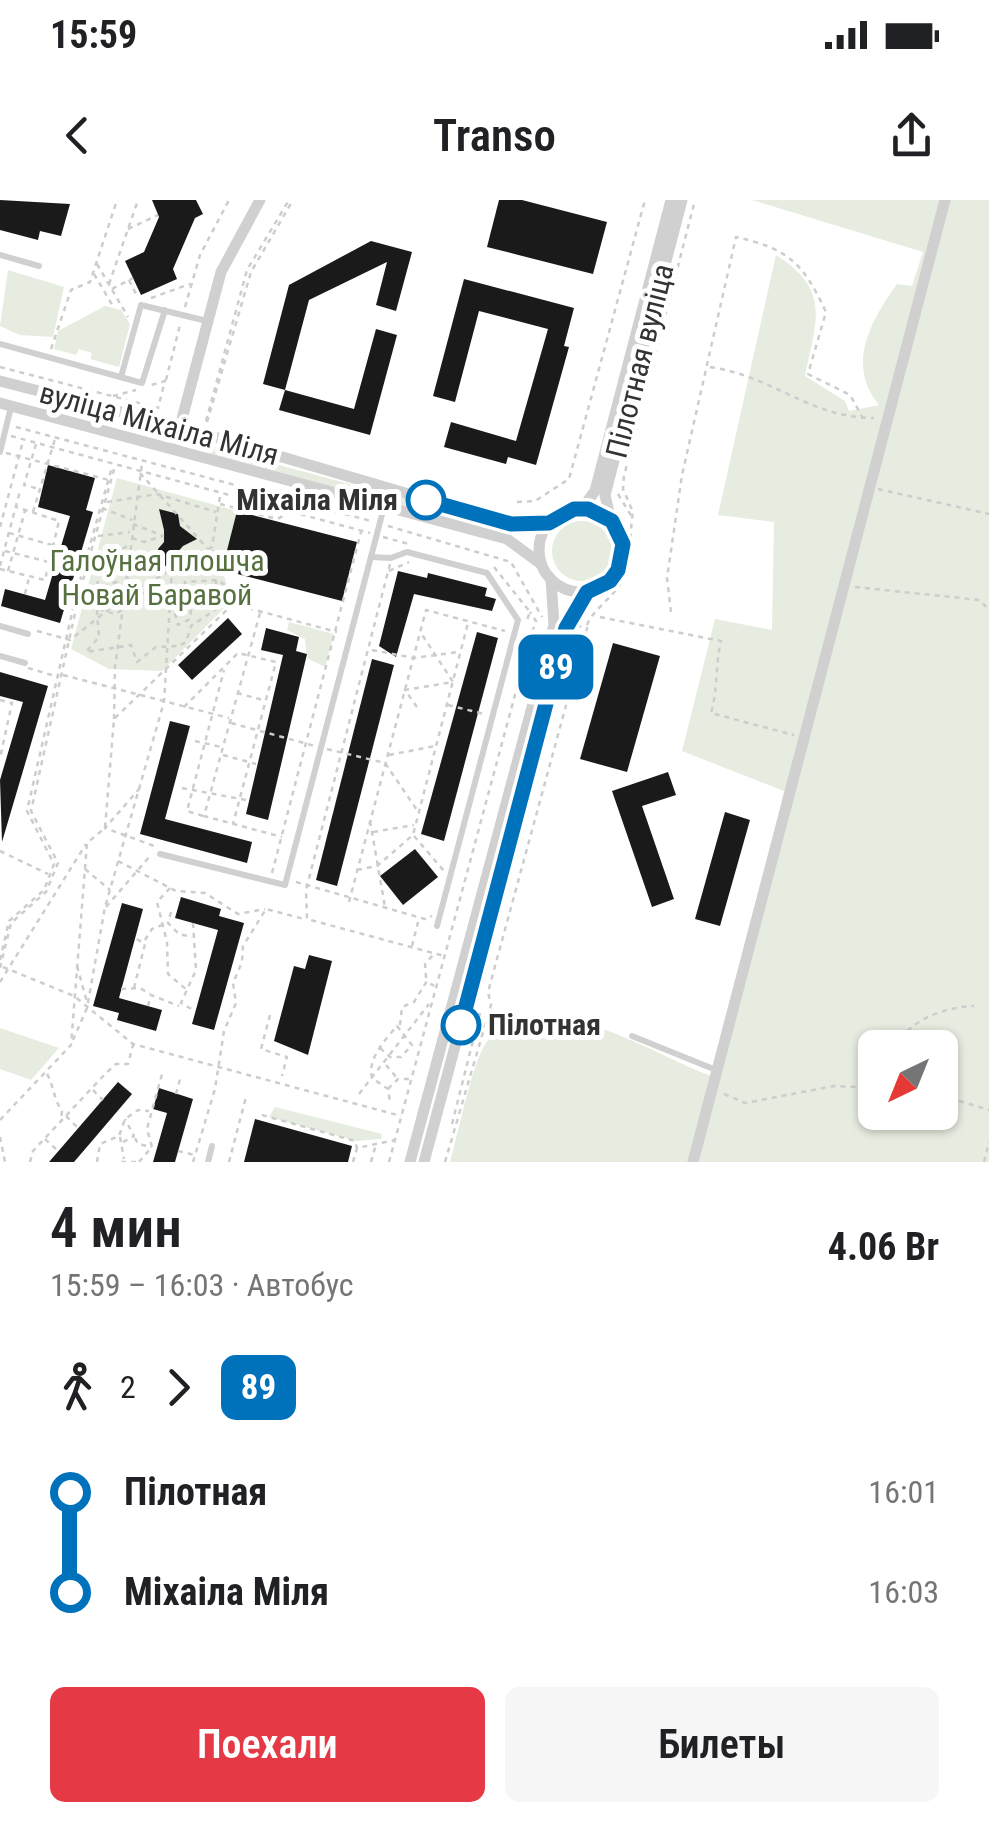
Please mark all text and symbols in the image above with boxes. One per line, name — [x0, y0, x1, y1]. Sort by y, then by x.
text: 15:59 — [50, 13, 137, 57]
icon: back — [50, 108, 105, 163]
icon: share — [884, 108, 939, 163]
text: Transo — [433, 109, 556, 162]
street label: Пілотная вуліца — [599, 260, 680, 461]
street label: вуліца Міхаіла Міля — [36, 375, 282, 472]
marker: Міхаіла Міля — [407, 481, 445, 519]
place label: Міхаіла Міля — [236, 482, 398, 517]
park label: Галоўная плошча Новай Баравой — [49, 543, 265, 612]
line badge: 89 — [511, 634, 601, 700]
text: 89 — [538, 647, 574, 688]
marker: Пілотная — [442, 1006, 480, 1044]
place label: Пілотная — [488, 1007, 601, 1042]
north arrow — [858, 1030, 958, 1130]
map controls — [858, 1030, 958, 1130]
text: 4 мин — [50, 1196, 182, 1260]
text: 4.06 Br — [828, 1225, 939, 1269]
text: 15:59 – 16:03 · Автобус — [50, 1266, 354, 1304]
icon: walk — [50, 1360, 105, 1415]
icon: forward — [151, 1360, 206, 1415]
text: 89 — [241, 1367, 276, 1408]
text: 2 — [120, 1368, 136, 1406]
text: Пілотная — [124, 1470, 267, 1514]
text: 16:01 — [868, 1473, 939, 1511]
text: Міхаіла Міля — [124, 1570, 329, 1614]
text: 16:03 — [868, 1573, 939, 1611]
button: Поехали — [50, 1687, 485, 1802]
button: Билеты — [505, 1687, 939, 1802]

